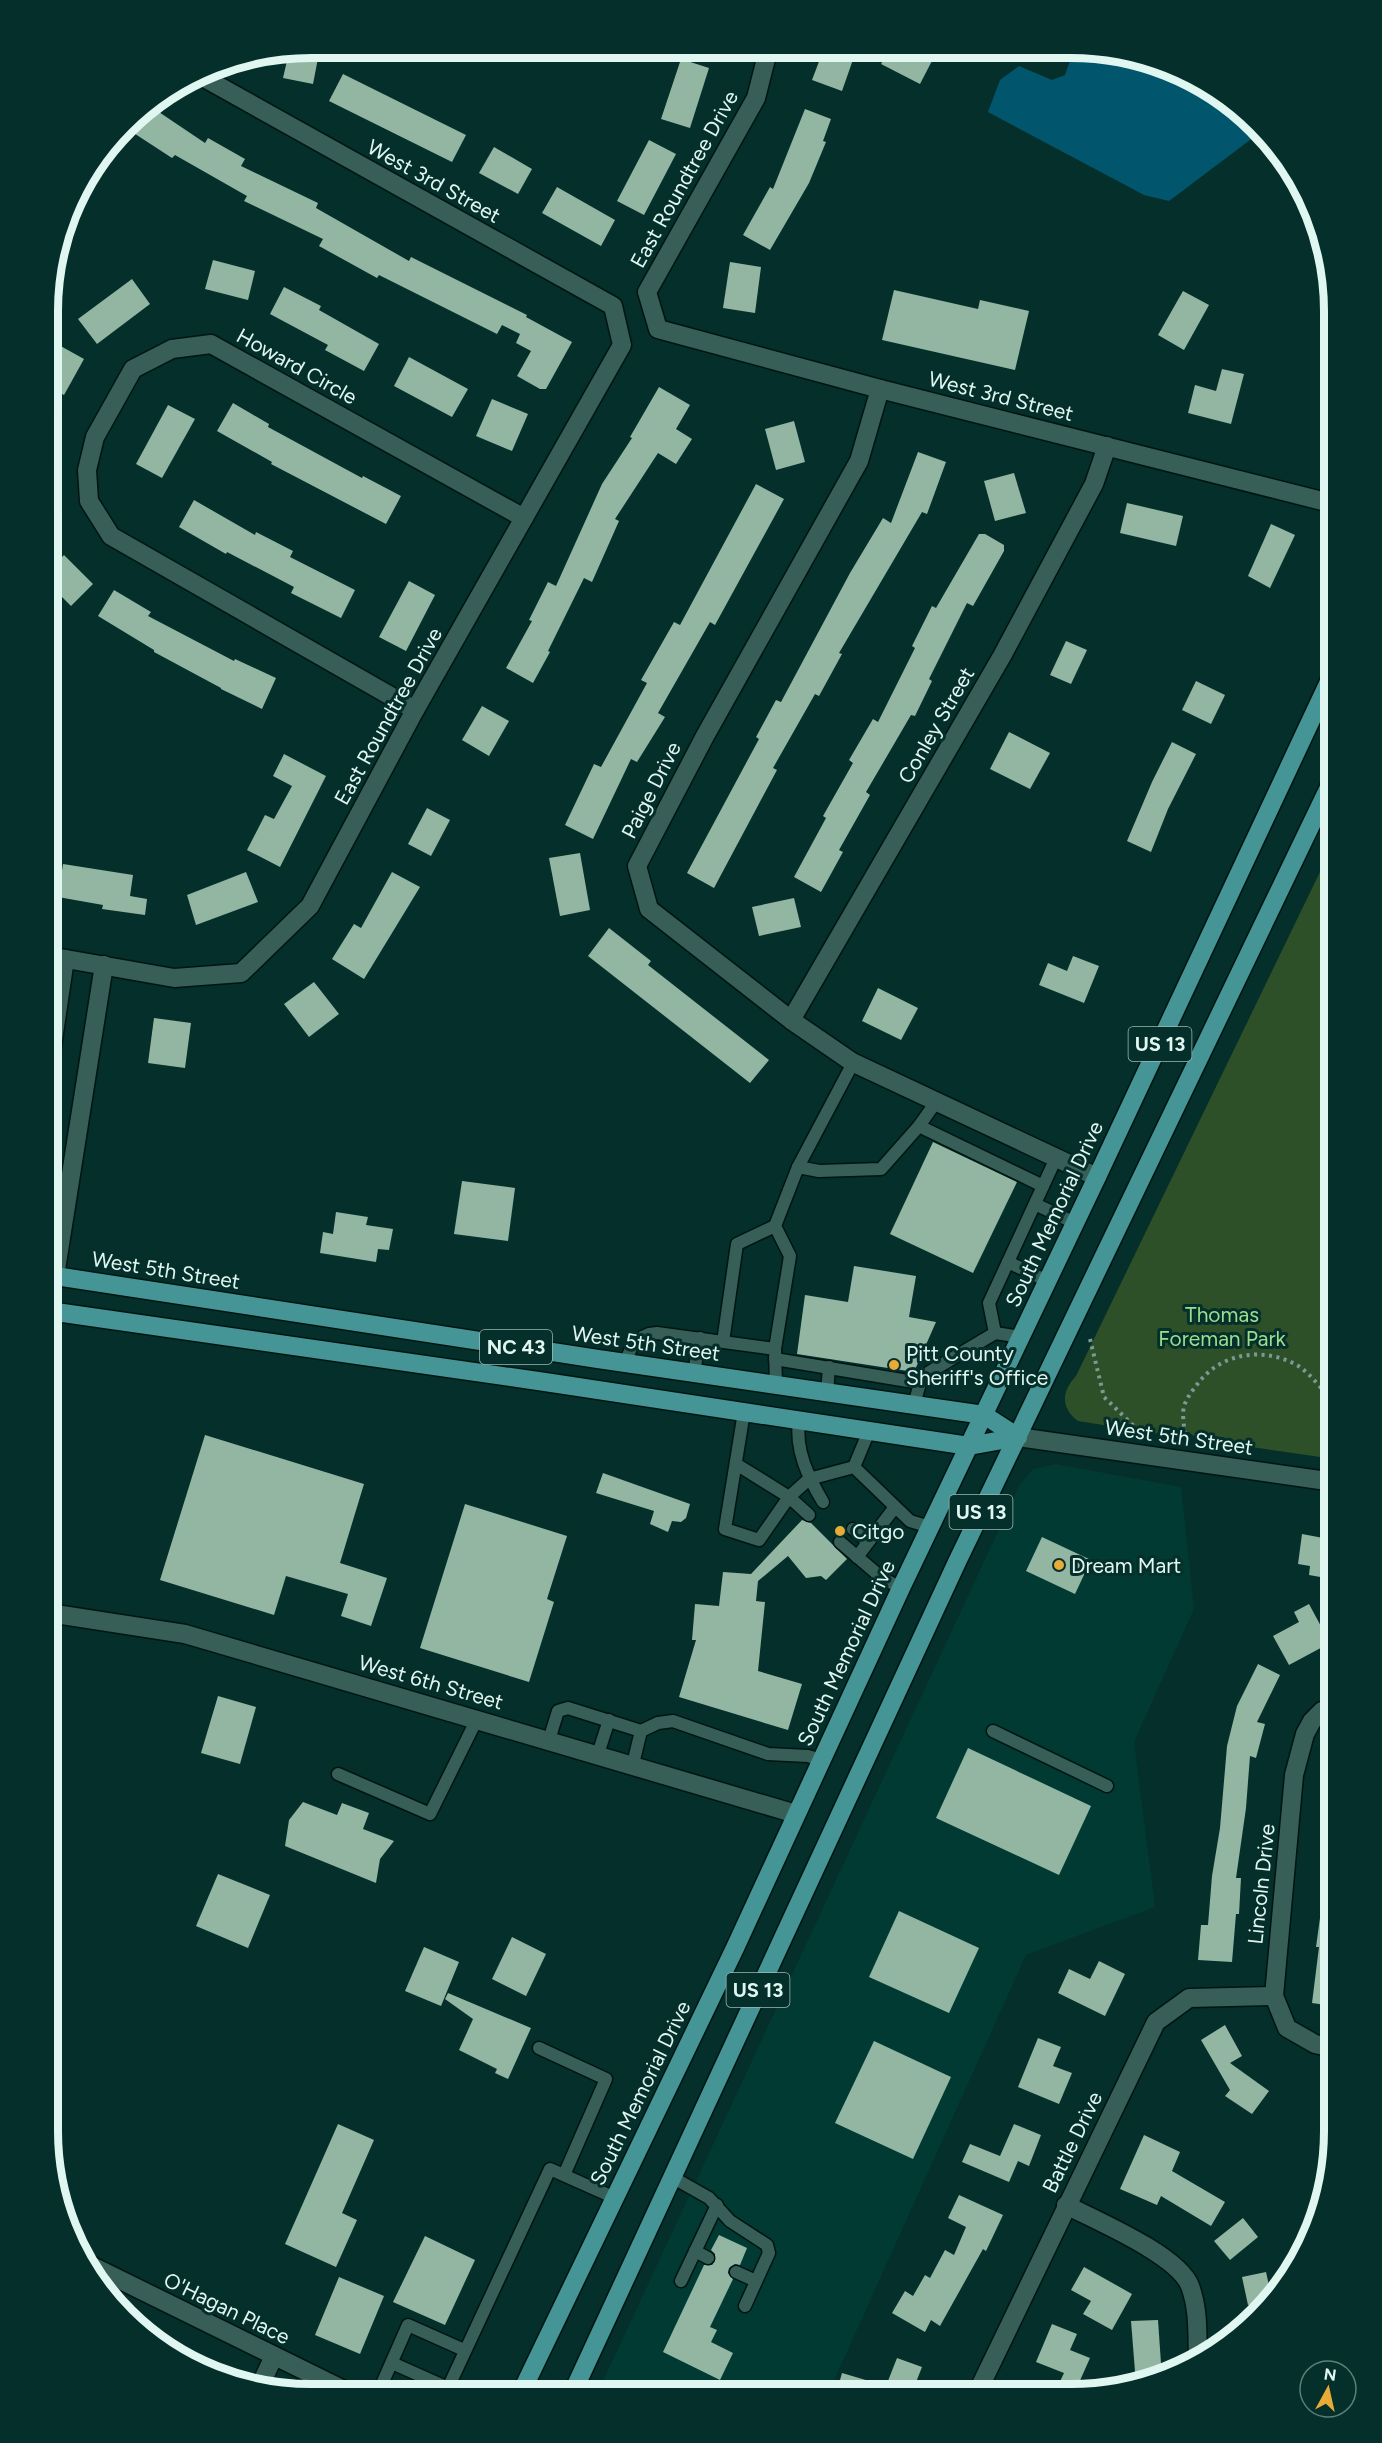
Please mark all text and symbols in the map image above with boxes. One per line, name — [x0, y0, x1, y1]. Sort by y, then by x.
street label: East Roundtree Drive — [625, 86, 743, 272]
street label: West 3rd Street — [363, 134, 505, 228]
street label: Howard Circle — [232, 323, 362, 409]
street label: West 3rd Street — [926, 366, 1076, 426]
street label: East Roundtree Drive — [329, 623, 447, 809]
street label: Conley Street — [893, 662, 979, 787]
street label: Paige Drive — [616, 738, 686, 842]
road number: US 13 — [1128, 1027, 1192, 1061]
street label: South Memorial Drive — [1000, 1117, 1108, 1311]
street label: West 5th Street — [90, 1246, 242, 1294]
park label: Thomas Foreman Park — [1158, 1302, 1287, 1351]
street label: West 5th Street — [570, 1320, 722, 1366]
road number: NC 43 — [480, 1330, 552, 1364]
place label: Pitt County Sheriff's Office — [906, 1341, 1048, 1390]
marker: Pitt County Sheriff's Office — [887, 1358, 901, 1372]
street label: West 5th Street — [1103, 1414, 1255, 1460]
road number: US 13 — [950, 1495, 1012, 1529]
place label: Citgo — [852, 1519, 904, 1544]
marker: Citgo — [833, 1524, 847, 1538]
place label: Dream Mart — [1071, 1553, 1181, 1578]
street label: South Memorial Drive — [792, 1556, 900, 1750]
marker: Dream Mart — [1052, 1558, 1066, 1572]
street label: West 6th Street — [356, 1649, 506, 1715]
street label: Lincoln Drive — [1242, 1822, 1280, 1946]
road number: US 13 — [726, 1973, 789, 2007]
street label: South Memorial Drive — [584, 1997, 696, 2189]
street label: Battle Drive — [1037, 2087, 1107, 2197]
street label: O'Hagan Place — [160, 2267, 294, 2349]
north arrow — [1298, 2359, 1358, 2419]
text: N — [1323, 2364, 1337, 2385]

